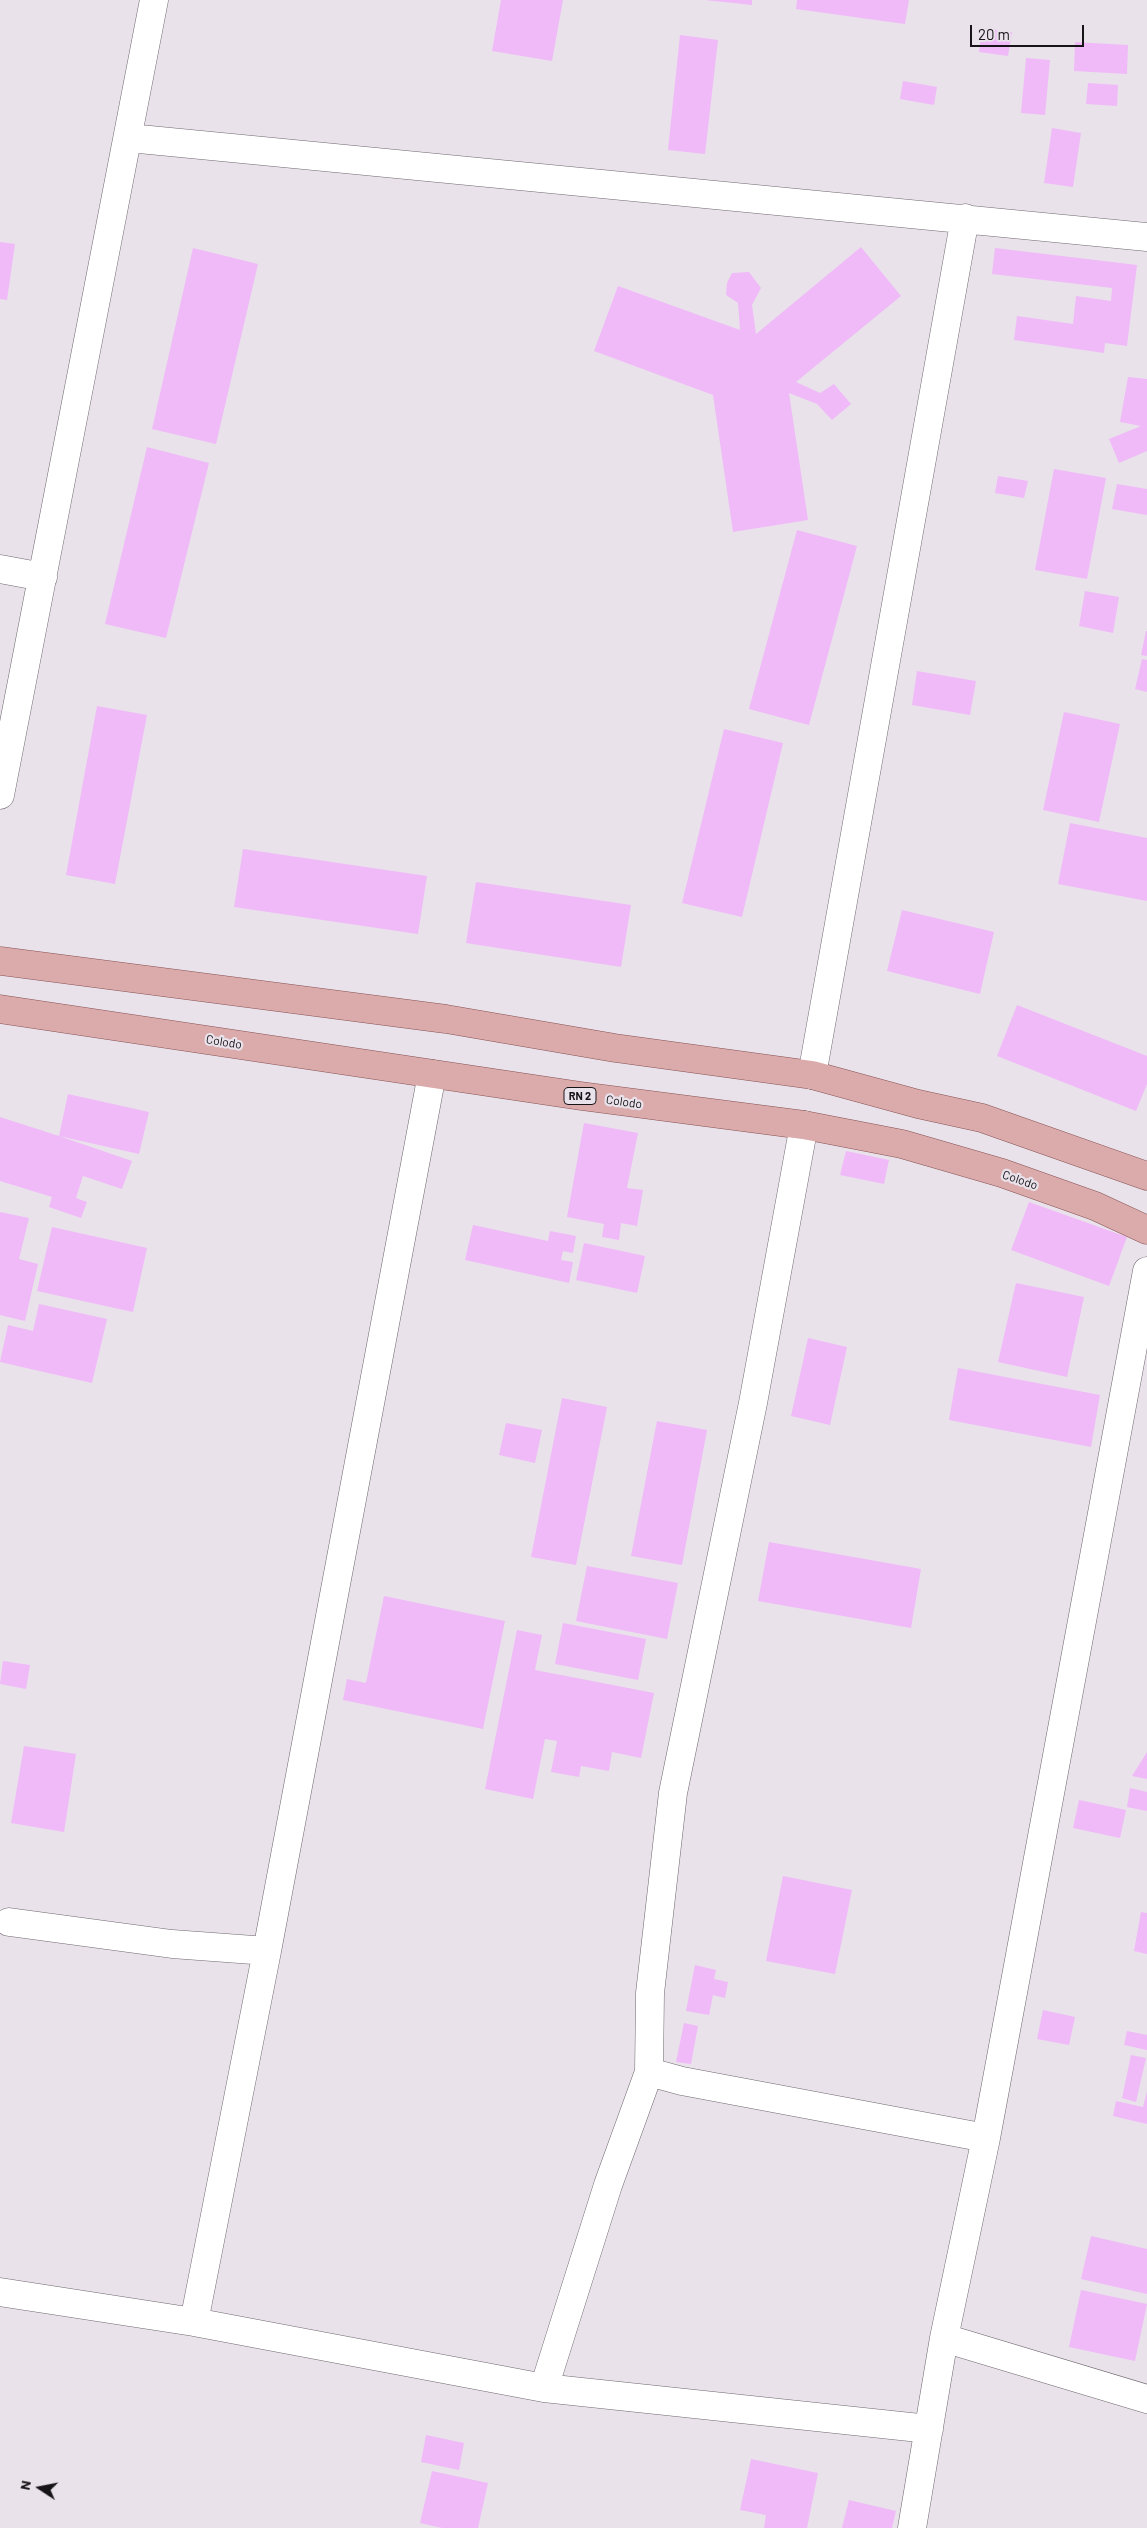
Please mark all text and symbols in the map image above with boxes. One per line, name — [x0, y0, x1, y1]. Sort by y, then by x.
scale bar — [972, 15, 1086, 47]
text: 20 m — [978, 25, 1010, 43]
street label: Colodo — [205, 1032, 243, 1052]
road number: RN 2 — [564, 1088, 596, 1104]
street label: Colodo — [605, 1092, 643, 1112]
street label: Colodo — [1001, 1167, 1039, 1193]
north arrow — [15, 2463, 65, 2513]
text: N — [16, 2479, 34, 2491]

